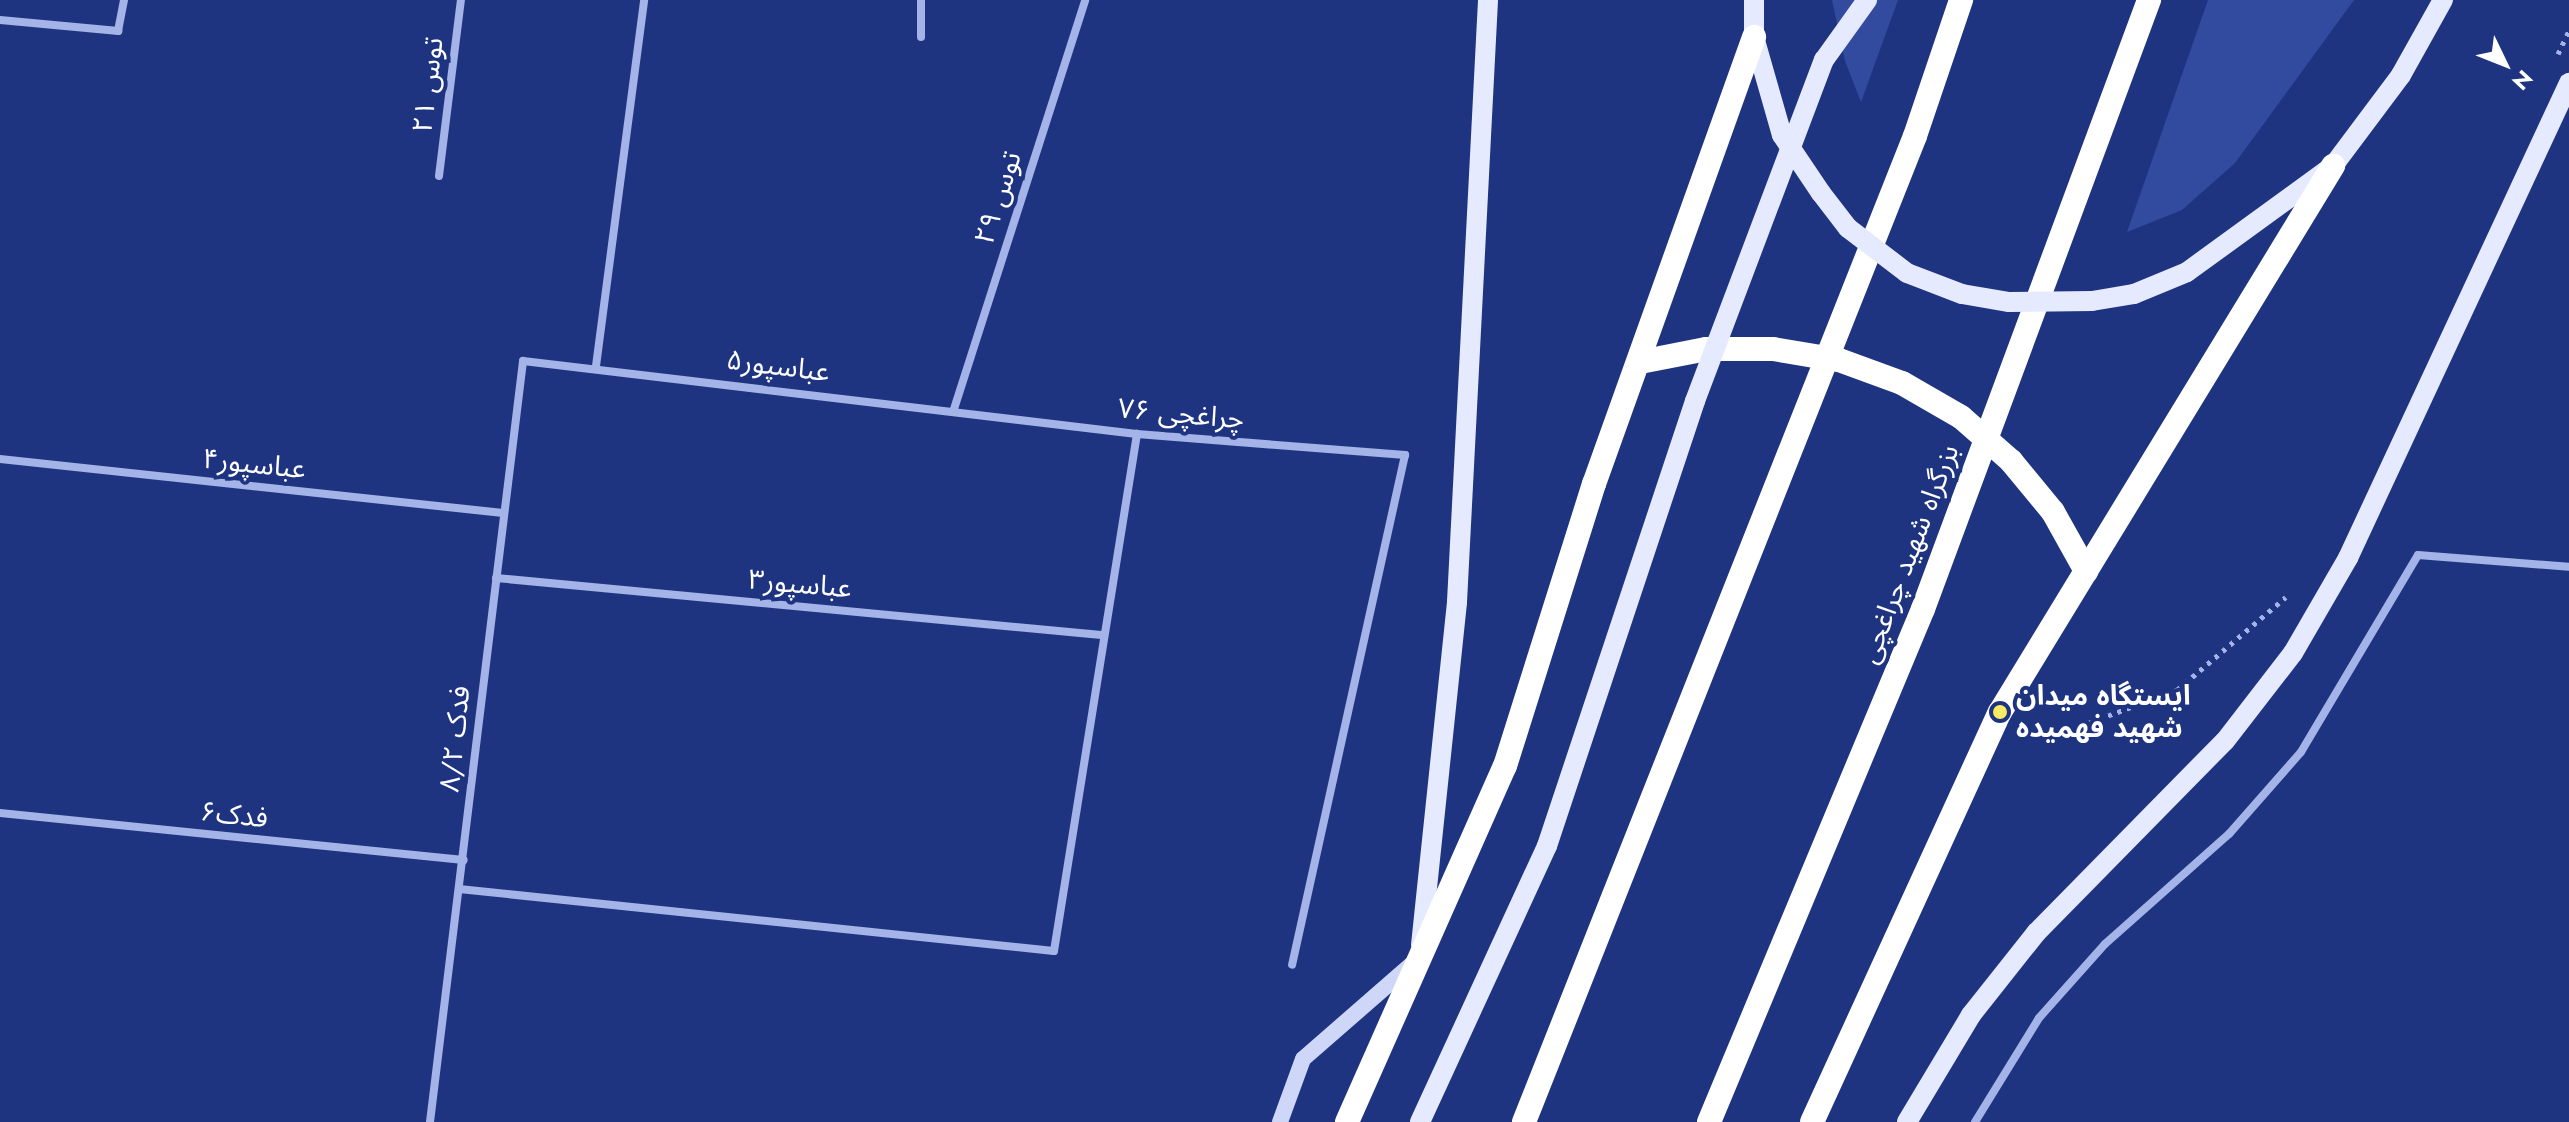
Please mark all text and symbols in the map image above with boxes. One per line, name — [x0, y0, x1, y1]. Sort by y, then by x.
north arrow — [2465, 24, 2545, 104]
street label: توس ۲۱ — [405, 35, 451, 135]
text: N — [2505, 63, 2540, 98]
street label: توس ۲۹ — [967, 147, 1029, 249]
street label: عباسپور۵ — [724, 343, 832, 389]
street label: چراغچی ۷۶ — [1117, 392, 1245, 436]
street label: بزرگراه شهید چراغچی — [1852, 440, 1966, 668]
street label: عباسپور۴ — [201, 442, 307, 486]
street label: عباسپور۳ — [747, 563, 853, 605]
place label: ایستگاه میدان شهید فهمیده — [2016, 679, 2191, 745]
street label: فدک ۸/۲ — [433, 684, 477, 794]
marker: ایستگاه میدان شهید فهمیده — [1991, 703, 2009, 721]
street label: فدک۶ — [198, 795, 270, 835]

